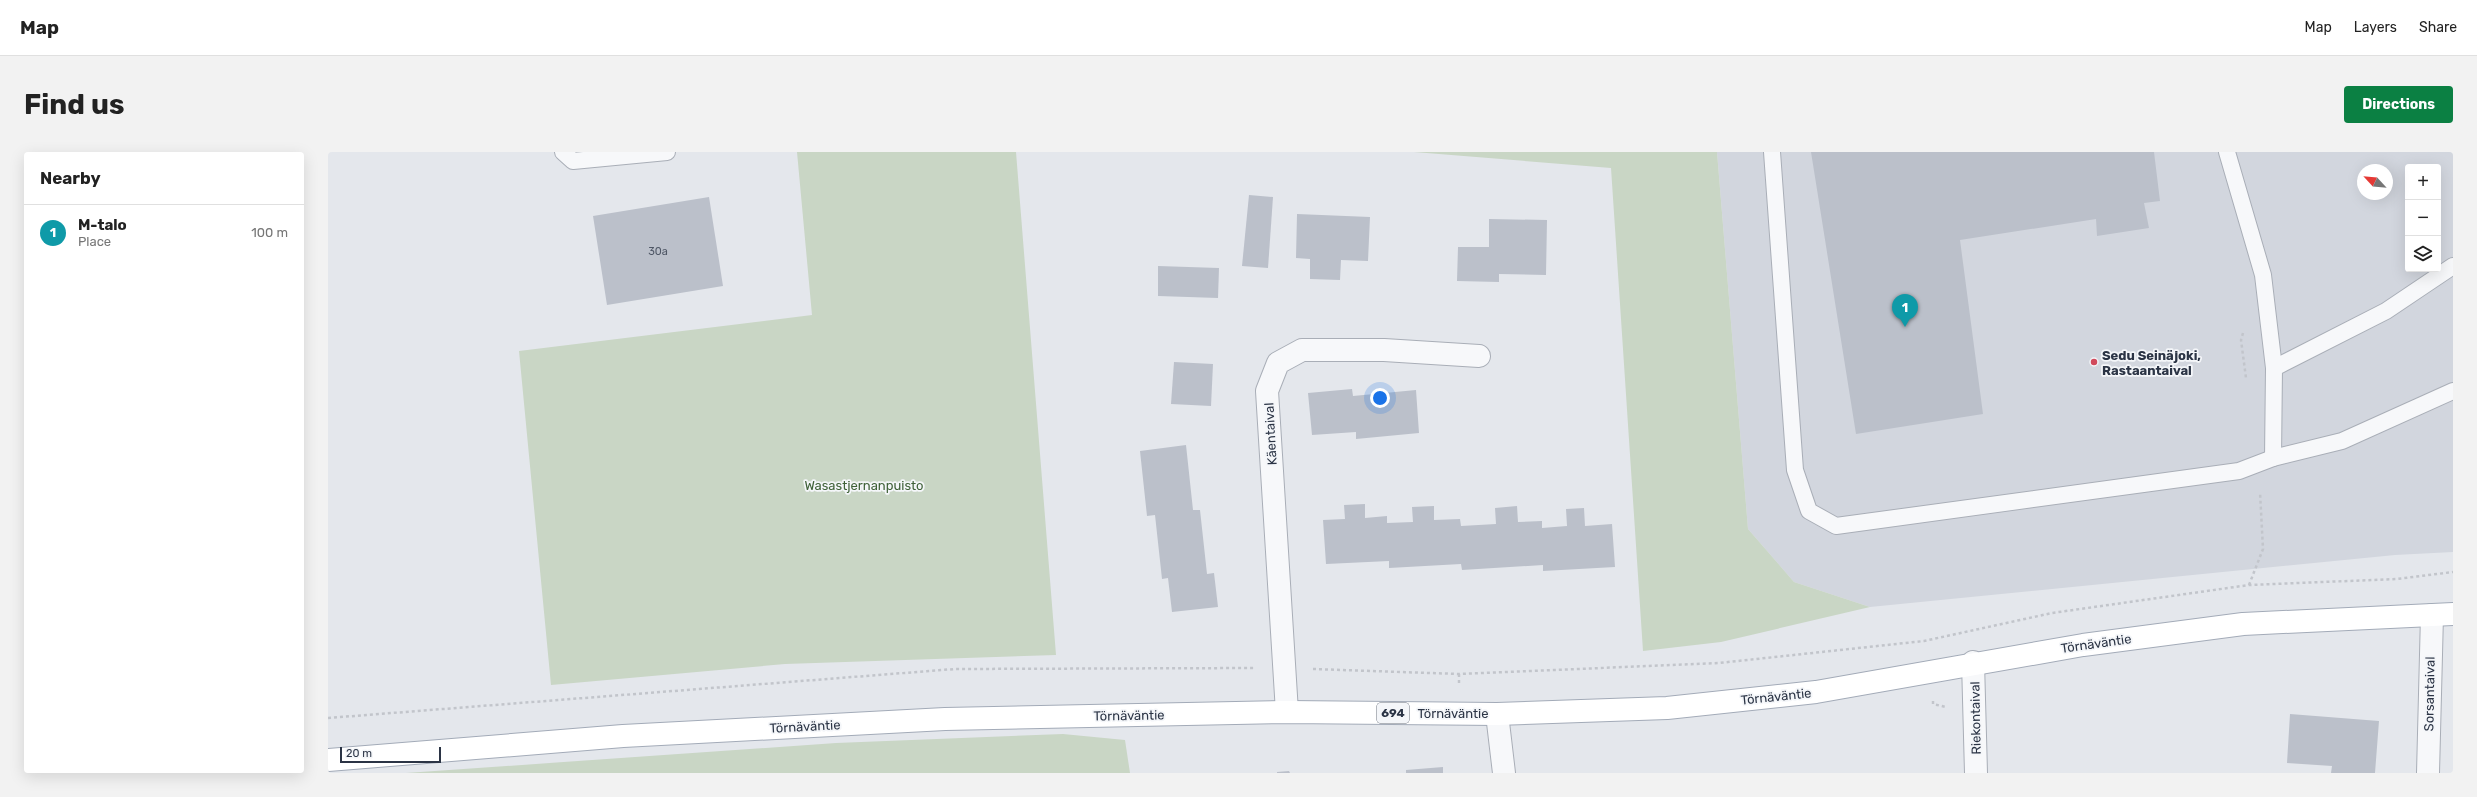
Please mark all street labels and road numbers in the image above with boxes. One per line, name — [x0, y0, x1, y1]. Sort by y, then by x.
street label: Käentaival — [1261, 402, 1280, 466]
street label: Törnäväntie — [2060, 631, 2132, 656]
street label: Sorsantaival — [2421, 657, 2438, 732]
street label: Riekontaival — [1967, 681, 1984, 755]
street label: Törnäväntie — [1740, 685, 1812, 708]
road number: 694 — [1377, 703, 1409, 723]
street label: Törnäväntie — [1417, 706, 1489, 721]
street label: Törnäväntie — [1093, 707, 1165, 724]
street label: Törnäväntie — [769, 717, 841, 736]

